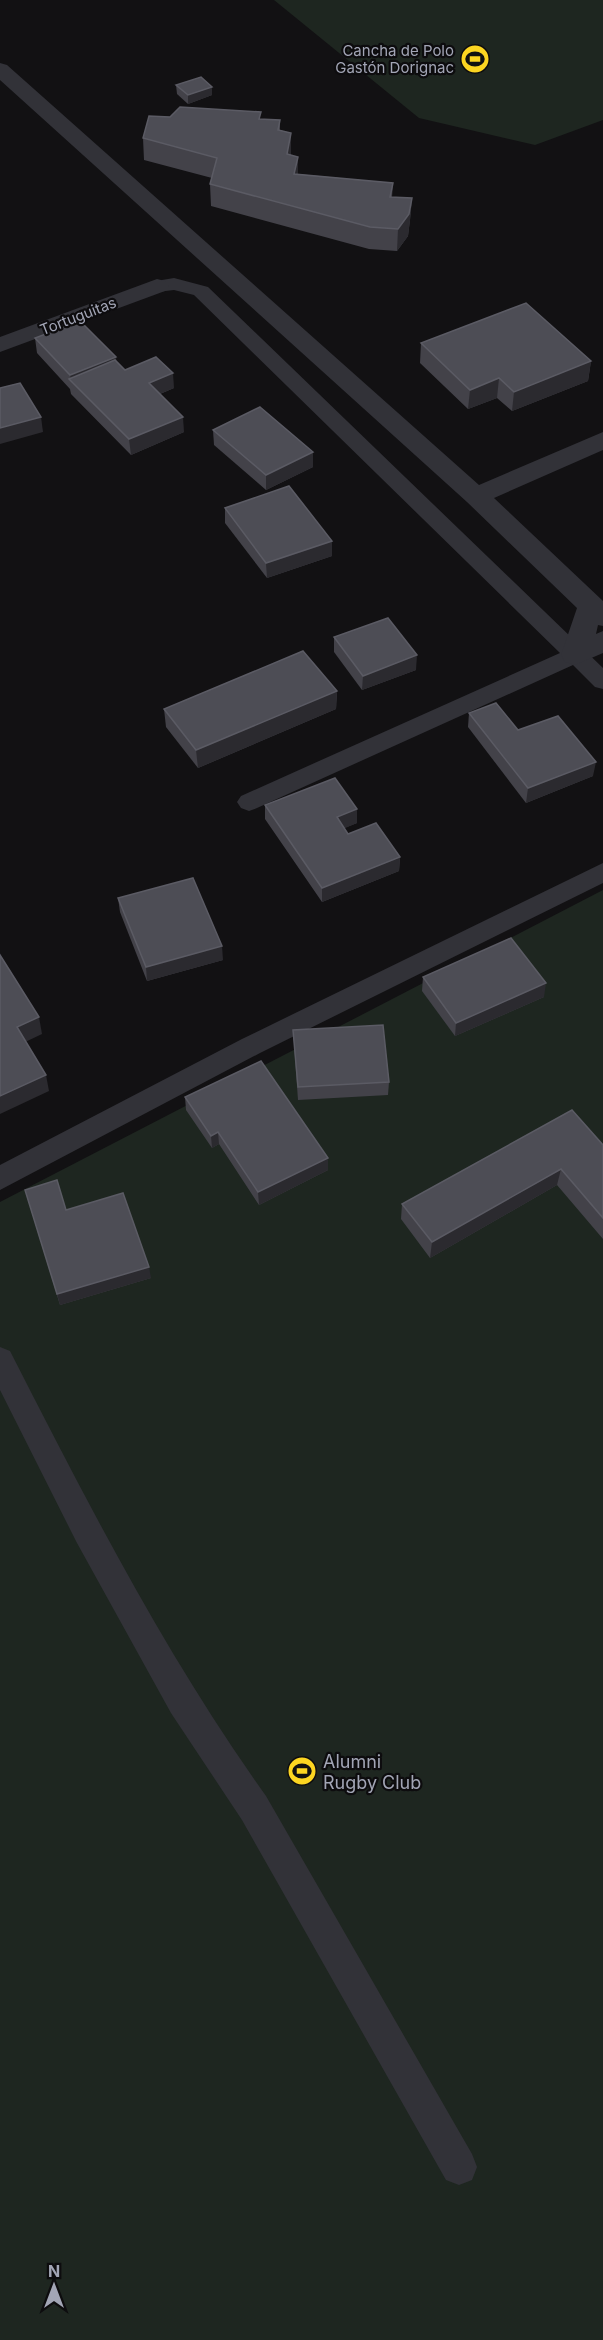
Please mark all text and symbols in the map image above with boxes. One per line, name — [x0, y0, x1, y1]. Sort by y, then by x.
place label: Cancha de Polo Gastón Dorignac — [335, 41, 454, 77]
sports icon: Cancha de Polo Gastón Dorignac — [459, 43, 491, 75]
street label: Tortuguitas — [37, 293, 119, 339]
place label: Alumni Rugby Club — [323, 1751, 421, 1793]
sports icon: Alumni Rugby Club — [286, 1755, 318, 1787]
north arrow — [24, 2256, 84, 2316]
text: N — [48, 2261, 60, 2281]

